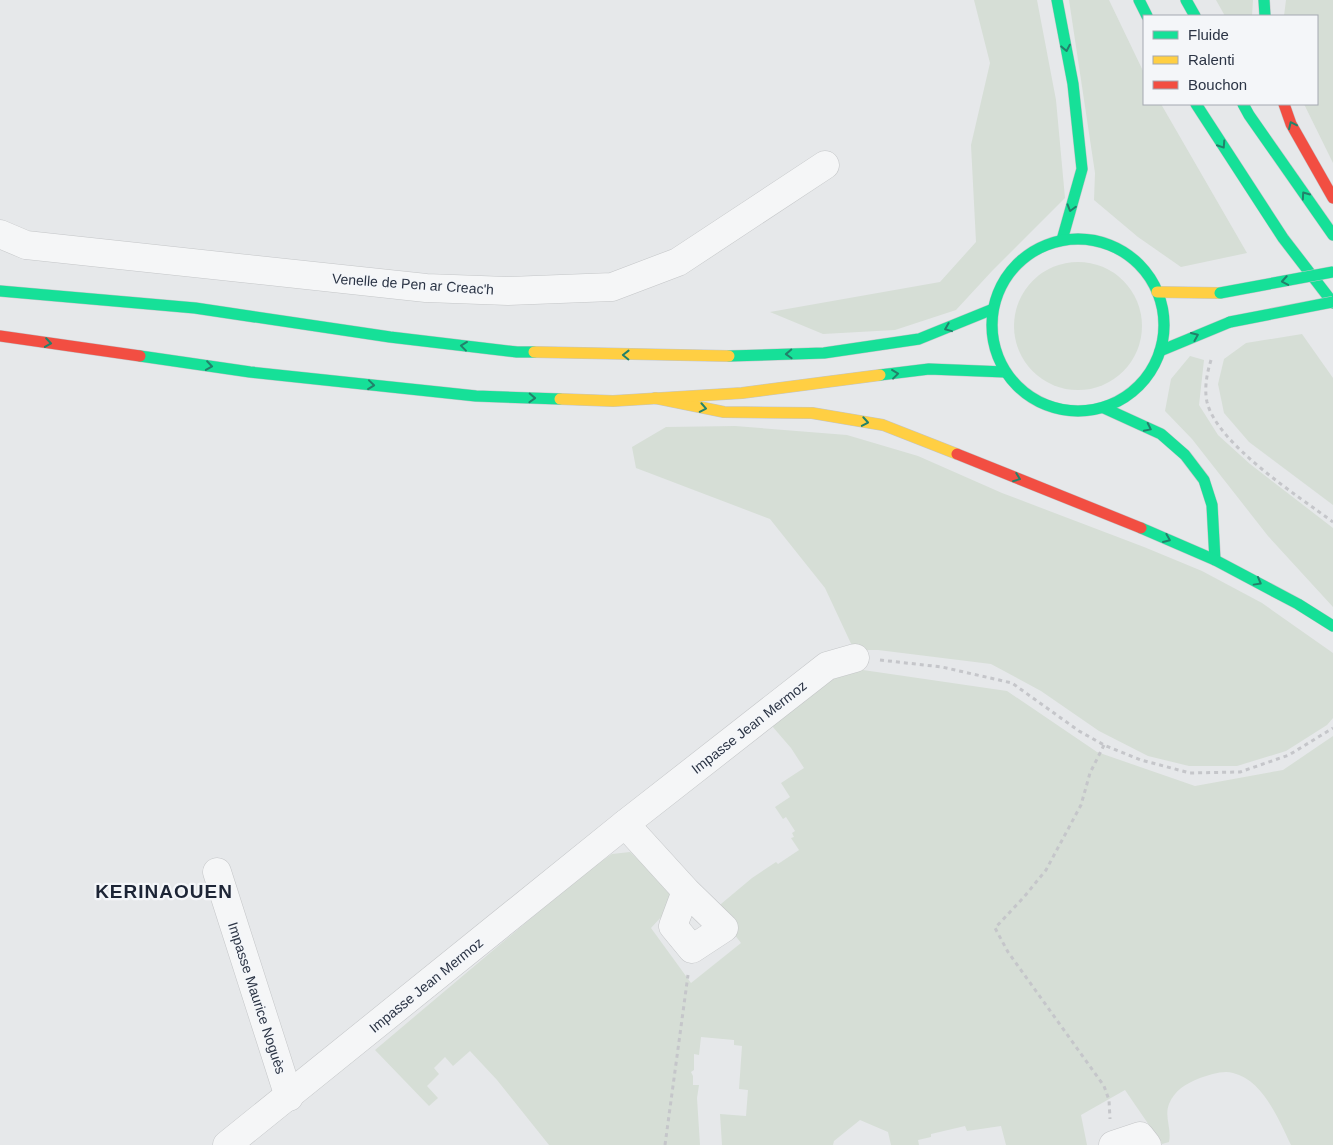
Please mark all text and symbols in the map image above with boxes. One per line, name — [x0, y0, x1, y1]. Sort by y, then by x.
legend — [1143, 15, 1318, 105]
text: Fluide — [1188, 26, 1229, 43]
one-way arrow — [1060, 43, 1071, 52]
text: Ralenti — [1188, 51, 1235, 68]
text: Bouchon — [1188, 76, 1247, 93]
one-way arrow — [1288, 121, 1299, 130]
one-way arrow — [1216, 139, 1226, 148]
one-way arrow — [1302, 191, 1311, 200]
one-way arrow — [1067, 203, 1077, 211]
street label: Venelle de Pen ar Creac'h — [332, 270, 494, 298]
one-way arrow — [1281, 275, 1289, 286]
one-way arrow — [944, 321, 953, 332]
one-way arrow — [1190, 332, 1199, 343]
one-way arrow — [45, 337, 53, 348]
one-way arrow — [460, 341, 468, 352]
one-way arrow — [784, 349, 792, 360]
one-way arrow — [622, 350, 630, 360]
one-way arrow — [205, 360, 213, 371]
one-way arrow — [892, 369, 900, 380]
one-way arrow — [367, 379, 375, 390]
one-way arrow — [529, 393, 537, 403]
one-way arrow — [699, 402, 708, 413]
one-way arrow — [860, 416, 869, 426]
one-way arrow — [1143, 421, 1152, 432]
one-way arrow — [1012, 472, 1021, 482]
one-way arrow — [1162, 533, 1171, 544]
one-way arrow — [1253, 576, 1262, 586]
street label: Impasse Jean Mermoz — [688, 677, 810, 777]
district label: KERINAOUEN — [95, 881, 233, 902]
street label: Impasse Maurice Noguès — [225, 920, 289, 1076]
street label: Impasse Jean Mermoz — [366, 934, 486, 1036]

